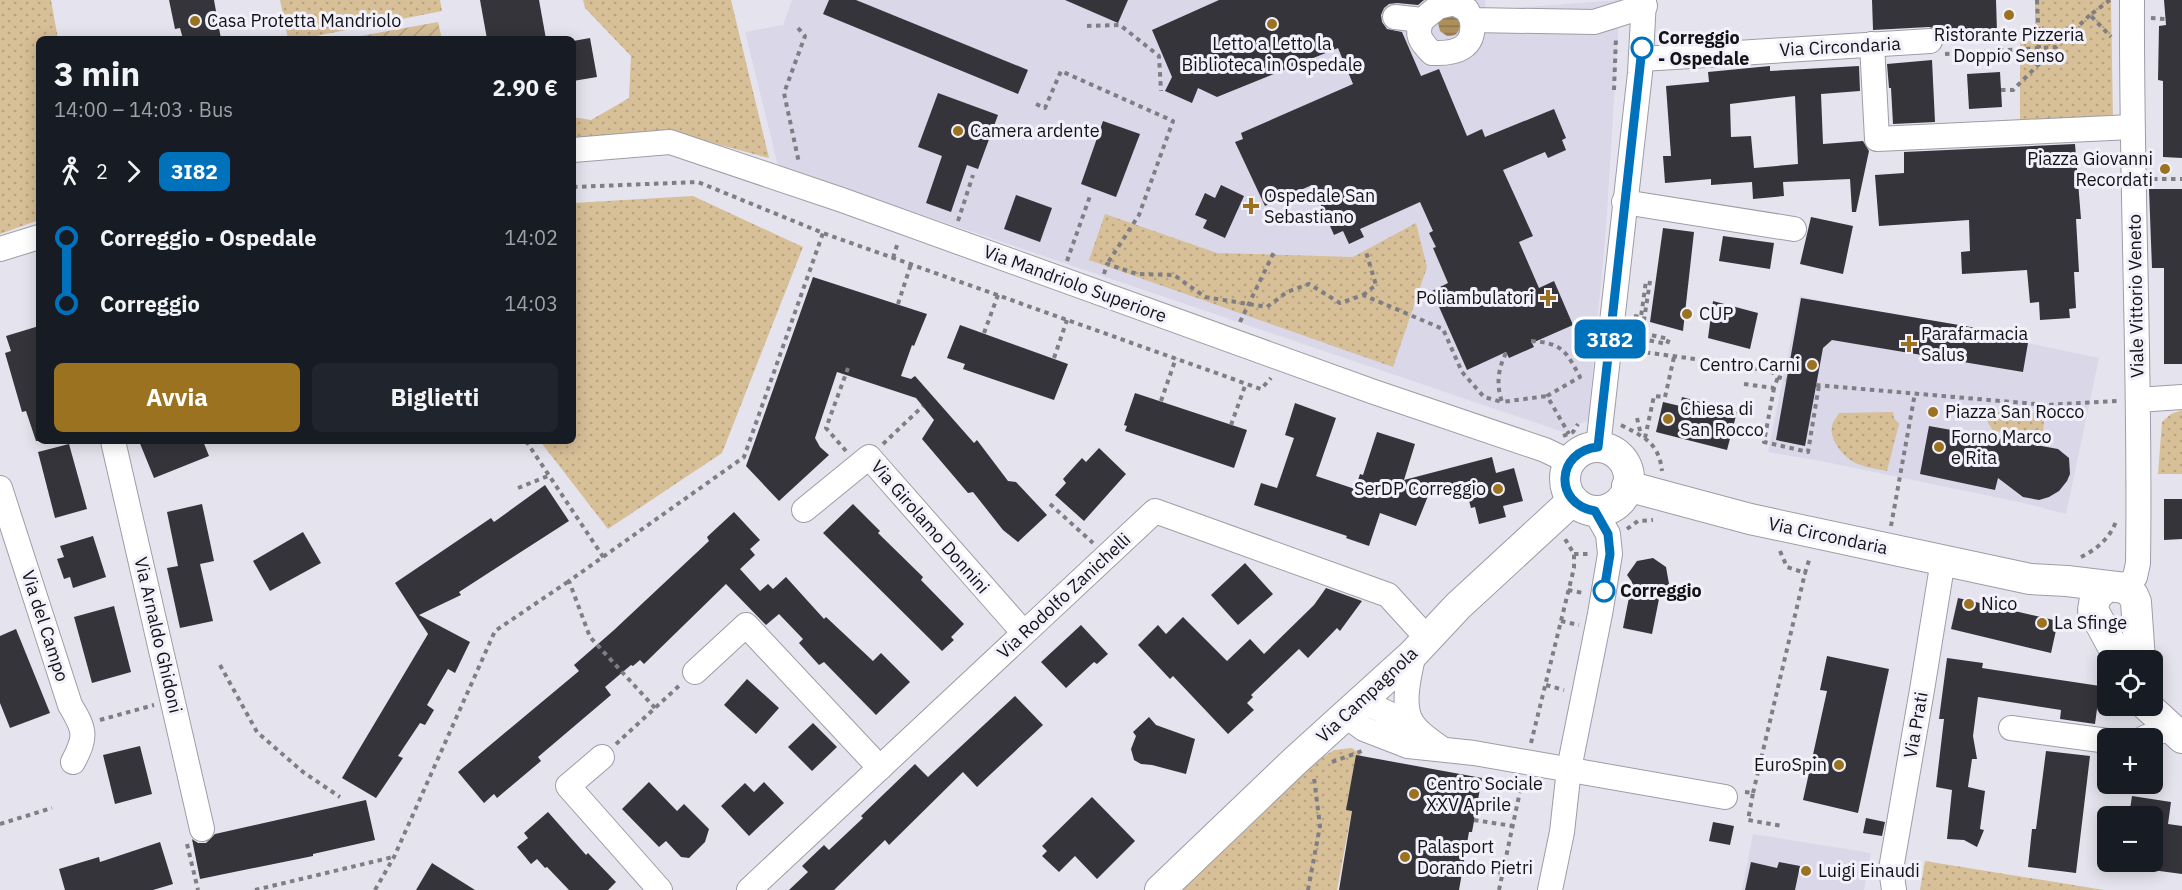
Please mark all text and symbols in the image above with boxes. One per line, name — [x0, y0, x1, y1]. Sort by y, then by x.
marker: Ristorante Pizzeria Doppio Senso — [2002, 8, 2016, 22]
place label: Casa Protetta Mandriolo — [207, 9, 401, 32]
marker: Casa Protetta Mandriolo — [188, 14, 202, 28]
marker: Letto a Letto la Biblioteca in Ospedale — [1265, 17, 1279, 31]
place label: Ristorante Pizzeria Doppio Senso — [1934, 23, 2085, 67]
place label: Correggio - Ospedale — [1658, 26, 1749, 70]
place label: Letto a Letto la Biblioteca in Ospedale — [1182, 32, 1363, 76]
street label: Via Circondaria — [1779, 32, 1902, 61]
marker: Correggio - Ospedale — [1631, 37, 1653, 59]
text: 3 min — [54, 52, 140, 95]
text: 2.90 € — [493, 73, 558, 102]
text: 14:00 – 14:03 · Bus — [54, 96, 233, 123]
place label: Camera ardente — [970, 119, 1100, 142]
marker: Camera ardente — [951, 124, 965, 138]
place label: Piazza Giovanni Recordati — [2027, 147, 2153, 191]
icon: walk — [54, 155, 87, 188]
icon: forward — [117, 155, 150, 188]
text: 3I82 — [171, 157, 218, 185]
text: 2 — [96, 158, 108, 185]
marker: Piazza Giovanni Recordati — [2158, 162, 2172, 176]
place label: Ospedale San Sebastiano — [1264, 184, 1375, 228]
marker: Ospedale San Sebastiano — [1242, 197, 1260, 215]
street label: Viale Vittorio Veneto — [2123, 214, 2148, 378]
text: Correggio - Ospedale — [100, 223, 317, 252]
text: 14:02 — [504, 224, 558, 251]
street label: Via Mandriolo Superiore — [980, 240, 1170, 327]
place label: Poliambulatori — [1416, 286, 1534, 309]
text: Correggio — [100, 289, 200, 318]
marker: Poliambulatori — [1539, 289, 1557, 307]
text: 14:03 — [504, 290, 558, 317]
place label: CUP — [1699, 302, 1733, 325]
marker: CUP — [1680, 307, 1694, 321]
line badge: 3I82 — [1568, 320, 1652, 358]
place label: Parafarmacia Salus — [1921, 322, 2028, 366]
text: 3I82 — [1587, 325, 1633, 353]
marker: Parafarmacia Salus — [1902, 337, 1916, 351]
place label: Centro Carni — [1699, 353, 1800, 376]
marker: Centro Carni — [1805, 358, 1819, 372]
button: Avvia — [54, 363, 300, 432]
button: Biglietti — [312, 363, 558, 432]
place label: Chiesa di San Rocco — [1680, 397, 1764, 441]
place label: Piazza San Rocco — [1945, 400, 2084, 423]
marker: Piazza San Rocco — [1926, 405, 1940, 419]
marker: Chiesa di San Rocco — [1661, 412, 1675, 426]
place label: Forno Marco e Rita — [1951, 425, 2052, 469]
marker: Forno Marco e Rita — [1932, 440, 1946, 454]
street label: Via Girolamo Donnini — [866, 455, 995, 598]
place label: SerDP Correggio — [1354, 477, 1486, 500]
marker: SerDP Correggio — [1491, 482, 1505, 496]
street label: Via Circondaria — [1766, 512, 1890, 559]
street label: Via Rodolfo Zanichelli — [992, 528, 1135, 663]
street label: Via Arnaldo Ghidoni — [129, 555, 188, 715]
street label: Via del Campo — [17, 567, 74, 684]
place label: Correggio — [1620, 579, 1702, 602]
marker: Correggio — [1593, 580, 1615, 602]
place label: Nico — [1981, 592, 2017, 615]
marker: Nico — [1962, 597, 1976, 611]
place label: La Sfinge — [2054, 611, 2127, 634]
marker: La Sfinge — [2035, 616, 2049, 630]
street label: Via Campagnola — [1311, 642, 1422, 747]
map controls — [2097, 650, 2163, 872]
button: locate — [2097, 650, 2163, 716]
street label: Via Prati — [1898, 690, 1933, 760]
button: + — [2097, 728, 2163, 794]
place label: EuroSpin — [1754, 753, 1827, 776]
marker: EuroSpin — [1832, 758, 1846, 772]
place label: Centro Sociale XXV Aprile — [1426, 772, 1543, 816]
marker: Centro Sociale XXV Aprile — [1407, 787, 1421, 801]
button: − — [2097, 806, 2163, 872]
place label: Palasport Dorando Pietri — [1417, 835, 1533, 879]
marker: Palasport Dorando Pietri — [1398, 850, 1412, 864]
place label: Luigi Einaudi — [1818, 859, 1920, 882]
marker: Luigi Einaudi — [1799, 864, 1813, 878]

